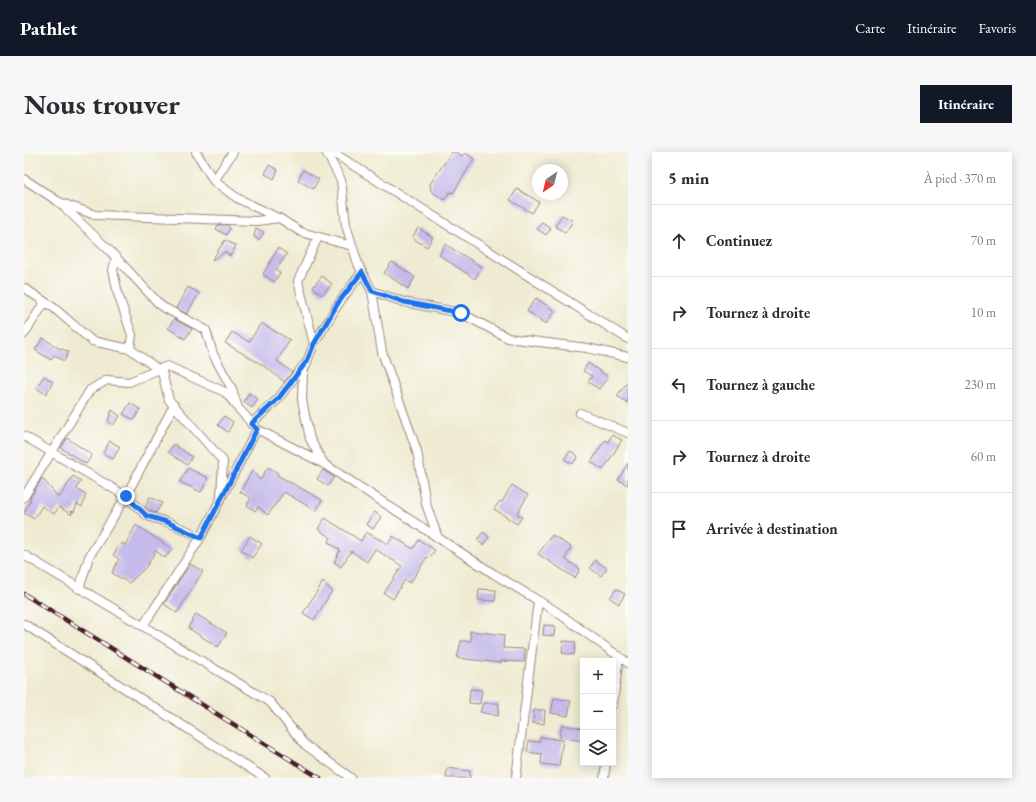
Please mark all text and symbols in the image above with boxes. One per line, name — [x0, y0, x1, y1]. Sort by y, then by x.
text: Pathlet — [20, 16, 77, 41]
text: Carte — [855, 19, 885, 37]
text: Itinéraire — [907, 19, 957, 37]
text: Favoris — [979, 19, 1016, 37]
button: Itinéraire — [920, 85, 1012, 123]
text: Nous trouver — [24, 86, 180, 122]
north arrow — [532, 164, 568, 200]
text: 5 min — [668, 167, 709, 189]
text: À pied · 370 m — [924, 170, 996, 187]
icon: ahead — [668, 230, 690, 252]
text: Continuez — [706, 231, 772, 250]
text: 70 m — [971, 232, 996, 249]
icon: right — [668, 302, 690, 324]
text: Tournez à droite — [706, 303, 810, 322]
route start — [452, 304, 470, 322]
text: 10 m — [971, 304, 996, 321]
icon: left — [668, 374, 690, 396]
text: Tournez à gauche — [706, 375, 815, 394]
text: 230 m — [965, 376, 996, 393]
icon: right — [668, 446, 690, 468]
text: Tournez à droite — [706, 447, 810, 466]
text: 60 m — [971, 448, 996, 465]
route end — [117, 487, 135, 505]
icon: arrive — [668, 518, 690, 540]
text: Arrivée à destination — [706, 519, 838, 538]
map controls — [580, 658, 616, 766]
button: + — [580, 658, 616, 694]
button: − — [580, 694, 616, 730]
button: layers — [580, 730, 616, 766]

